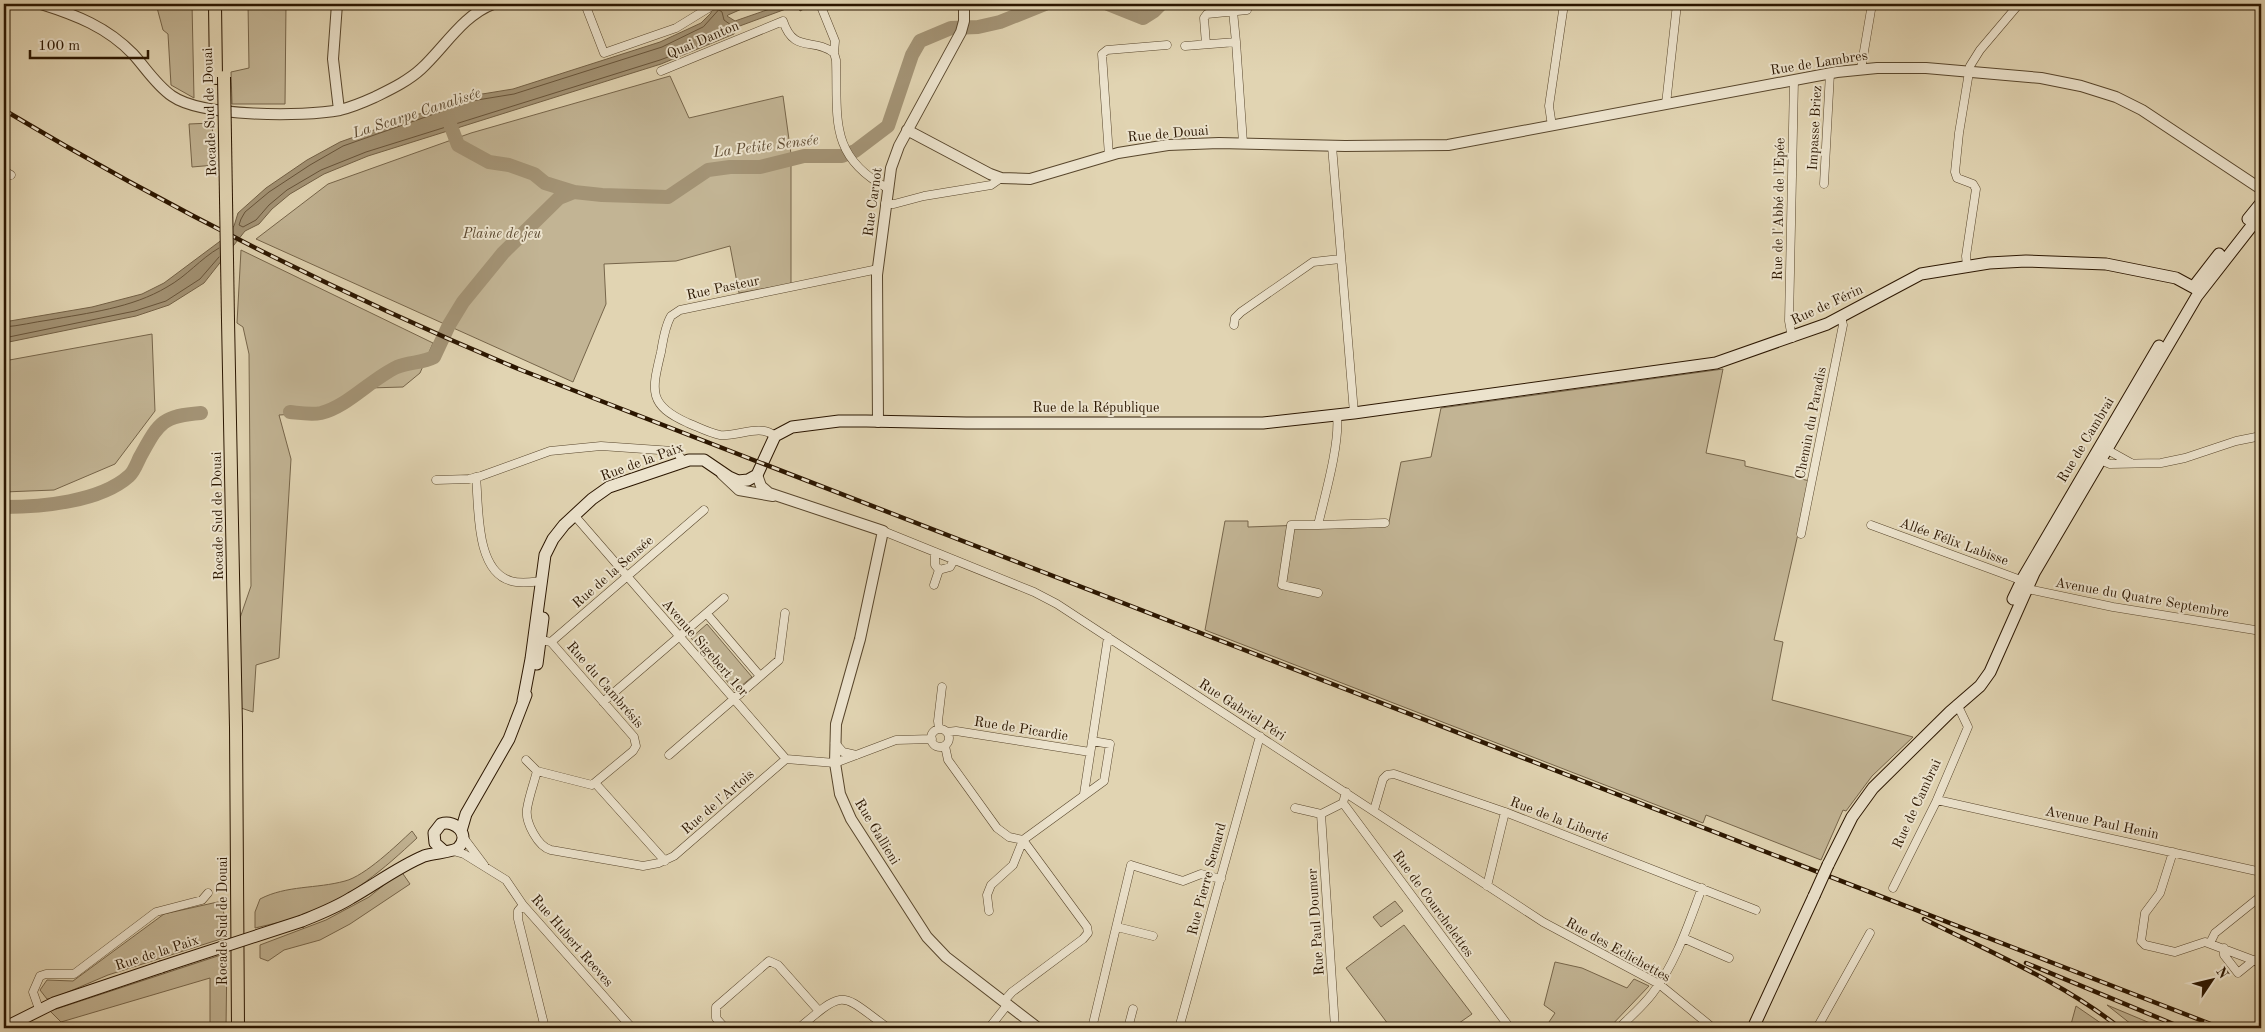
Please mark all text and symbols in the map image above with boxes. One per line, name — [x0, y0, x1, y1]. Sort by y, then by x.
street label: Quai Danton — [665, 18, 741, 61]
scale bar — [30, 28, 148, 60]
text: 100 m — [38, 39, 80, 54]
street label: Rocade Sud de Douai — [201, 47, 219, 177]
street label: Rue de Lambres — [1769, 48, 1869, 78]
street label: Impasse Briez — [1806, 85, 1824, 171]
water label: La Scarpe Canalisée — [350, 86, 483, 142]
street label: Rue de Douai — [1127, 123, 1209, 145]
water label: La Petite Sensée — [711, 133, 820, 161]
street label: Rue de l'Abbé de l'Epée — [1771, 138, 1787, 280]
street label: Rue Carnot — [861, 167, 885, 237]
park label: Plaine de jeu — [462, 227, 541, 242]
street label: Rue Pasteur — [685, 273, 761, 303]
street label: Rue de Férin — [1789, 282, 1865, 328]
street label: Chemin du Paradis — [1793, 366, 1829, 480]
street label: Rue de Cambrai — [2055, 395, 2117, 485]
street label: Rue de la République — [1032, 401, 1160, 415]
street label: Rue de la Paix — [599, 441, 685, 483]
street label: Rocade Sud de Douai — [210, 451, 226, 580]
street label: Allée Félix Labisse — [1898, 516, 2010, 568]
street label: Rue de la Sensée — [570, 533, 656, 611]
street label: Avenue du Quatre Septembre — [2054, 576, 2230, 620]
street label: Avenue Sigebert 1er — [659, 597, 751, 699]
street label: Rue du Cambrésis — [564, 639, 646, 731]
street label: Rue Gabriel Péri — [1196, 677, 1288, 743]
street label: Rue de Picardie — [973, 715, 1069, 743]
street label: Rue de Cambrai — [1890, 757, 1944, 851]
street label: Rue de l'Artois — [679, 767, 757, 837]
street label: Rue de la Liberté — [1508, 795, 1610, 845]
street label: Rue Gallieni — [852, 797, 902, 867]
street label: Avenue Paul Henin — [2044, 804, 2160, 842]
street label: Rue Pierre Semard — [1185, 821, 1229, 937]
street label: Rue de Courchelettes — [1390, 848, 1476, 960]
street label: Rocade Sud de Douai — [216, 856, 230, 985]
street label: Rue Paul Doumer — [1305, 868, 1327, 976]
street label: Rue Hubert Reeves — [528, 892, 616, 990]
street label: Rue des Eclichettes — [1563, 915, 1673, 985]
street label: Rue de la Paix — [113, 933, 201, 973]
north arrow — [2188, 954, 2238, 1004]
text: N — [2213, 965, 2231, 982]

